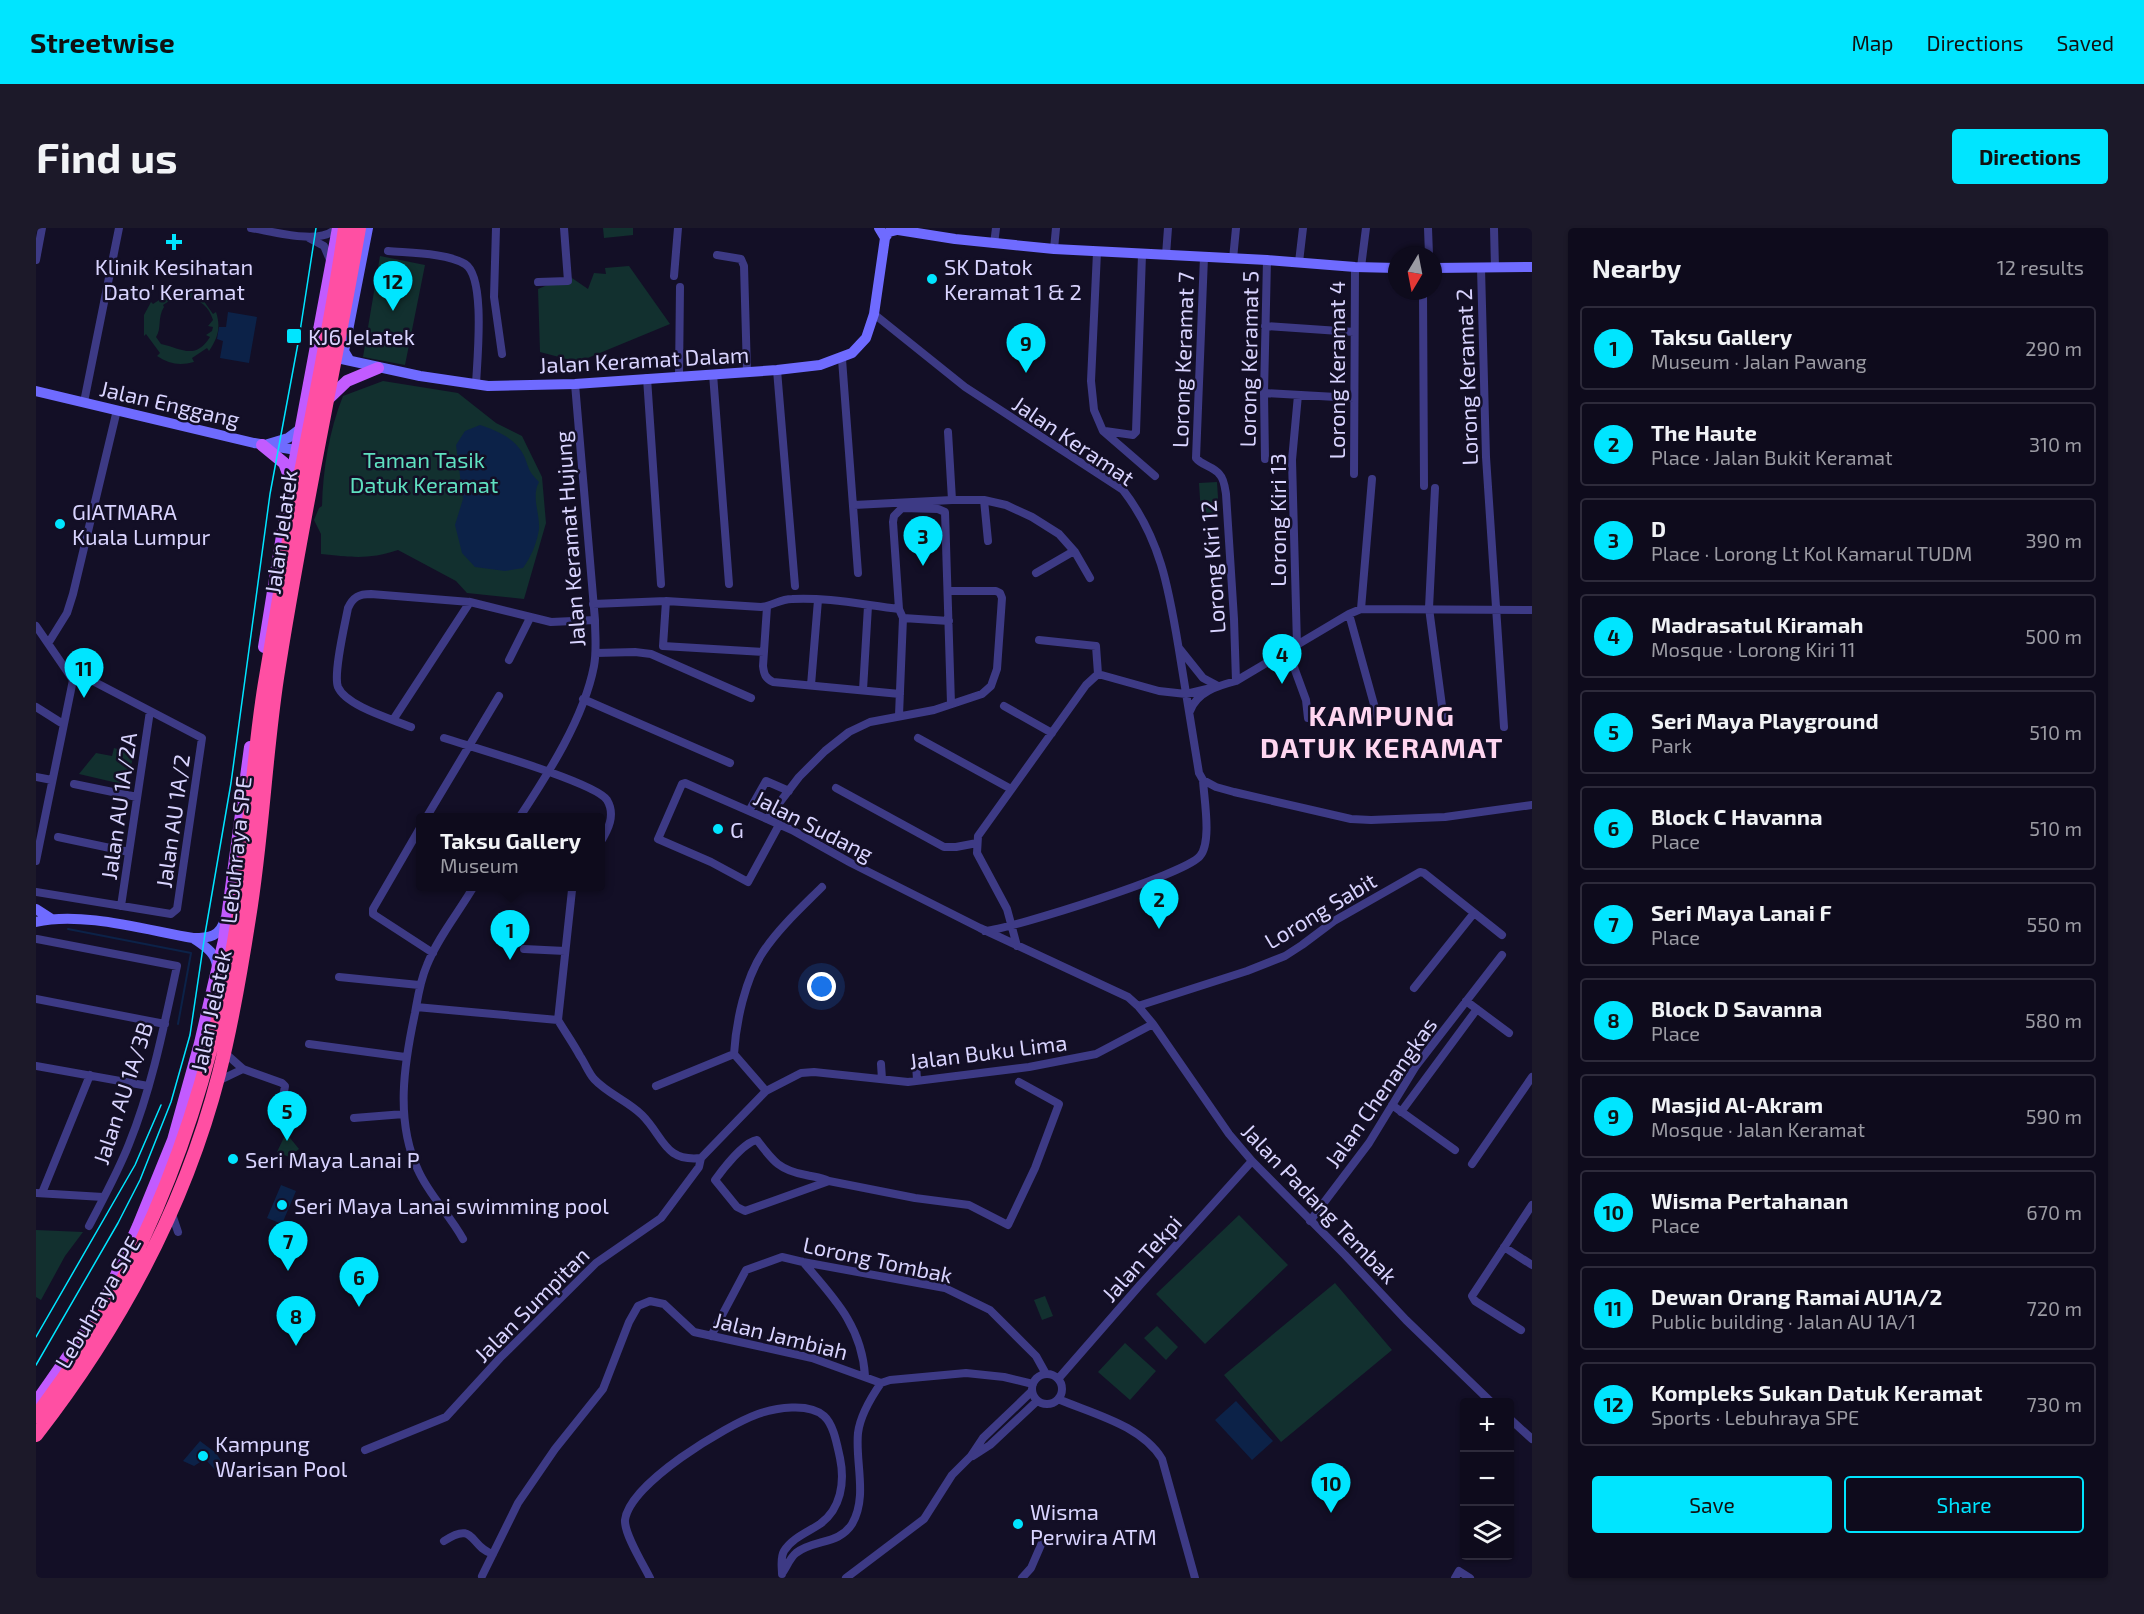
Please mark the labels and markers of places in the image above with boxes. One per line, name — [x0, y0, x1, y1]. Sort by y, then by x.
marker: Klinik Kesihatan Dato' Keramat — [165, 233, 183, 251]
place label: Klinik Kesihatan Dato' Keramat — [95, 253, 253, 304]
place label: SK Datok Keramat 1 & 2 — [944, 253, 1082, 304]
pin: 12 — [374, 262, 412, 311]
marker: SK Datok Keramat 1 & 2 — [925, 272, 939, 286]
place label: KJ6 Jelatek — [308, 323, 415, 349]
pin: 9 — [1006, 324, 1046, 373]
marker: KJ6 Jelatek — [285, 327, 303, 345]
place label: GIATMARA Kuala Lumpur — [72, 498, 210, 549]
pin: 3 — [904, 516, 942, 566]
marker: GIATMARA Kuala Lumpur — [53, 517, 67, 531]
pin: 4 — [1262, 634, 1302, 684]
pin: 11 — [64, 648, 104, 698]
place label: G — [730, 816, 744, 842]
marker: G — [711, 822, 725, 836]
pin: 2 — [1140, 880, 1178, 929]
pin: 1 — [490, 910, 530, 960]
pin: 5 — [268, 1092, 306, 1141]
place label: Seri Maya Lanai P — [245, 1146, 420, 1172]
marker: Seri Maya Lanai P — [226, 1152, 240, 1166]
place label: Seri Maya Lanai swimming pool — [294, 1192, 609, 1218]
marker: Seri Maya Lanai swimming pool — [275, 1198, 289, 1212]
pin: 7 — [268, 1222, 308, 1271]
pin: 6 — [340, 1258, 378, 1307]
pin: 8 — [276, 1296, 316, 1346]
place label: Kampung Warisan Pool — [215, 1430, 348, 1481]
marker: Kampung Warisan Pool — [196, 1449, 210, 1463]
pin: 10 — [1312, 1464, 1350, 1513]
place label: Wisma Perwira ATM — [1030, 1498, 1157, 1549]
marker: Wisma Perwira ATM — [1011, 1517, 1025, 1531]

